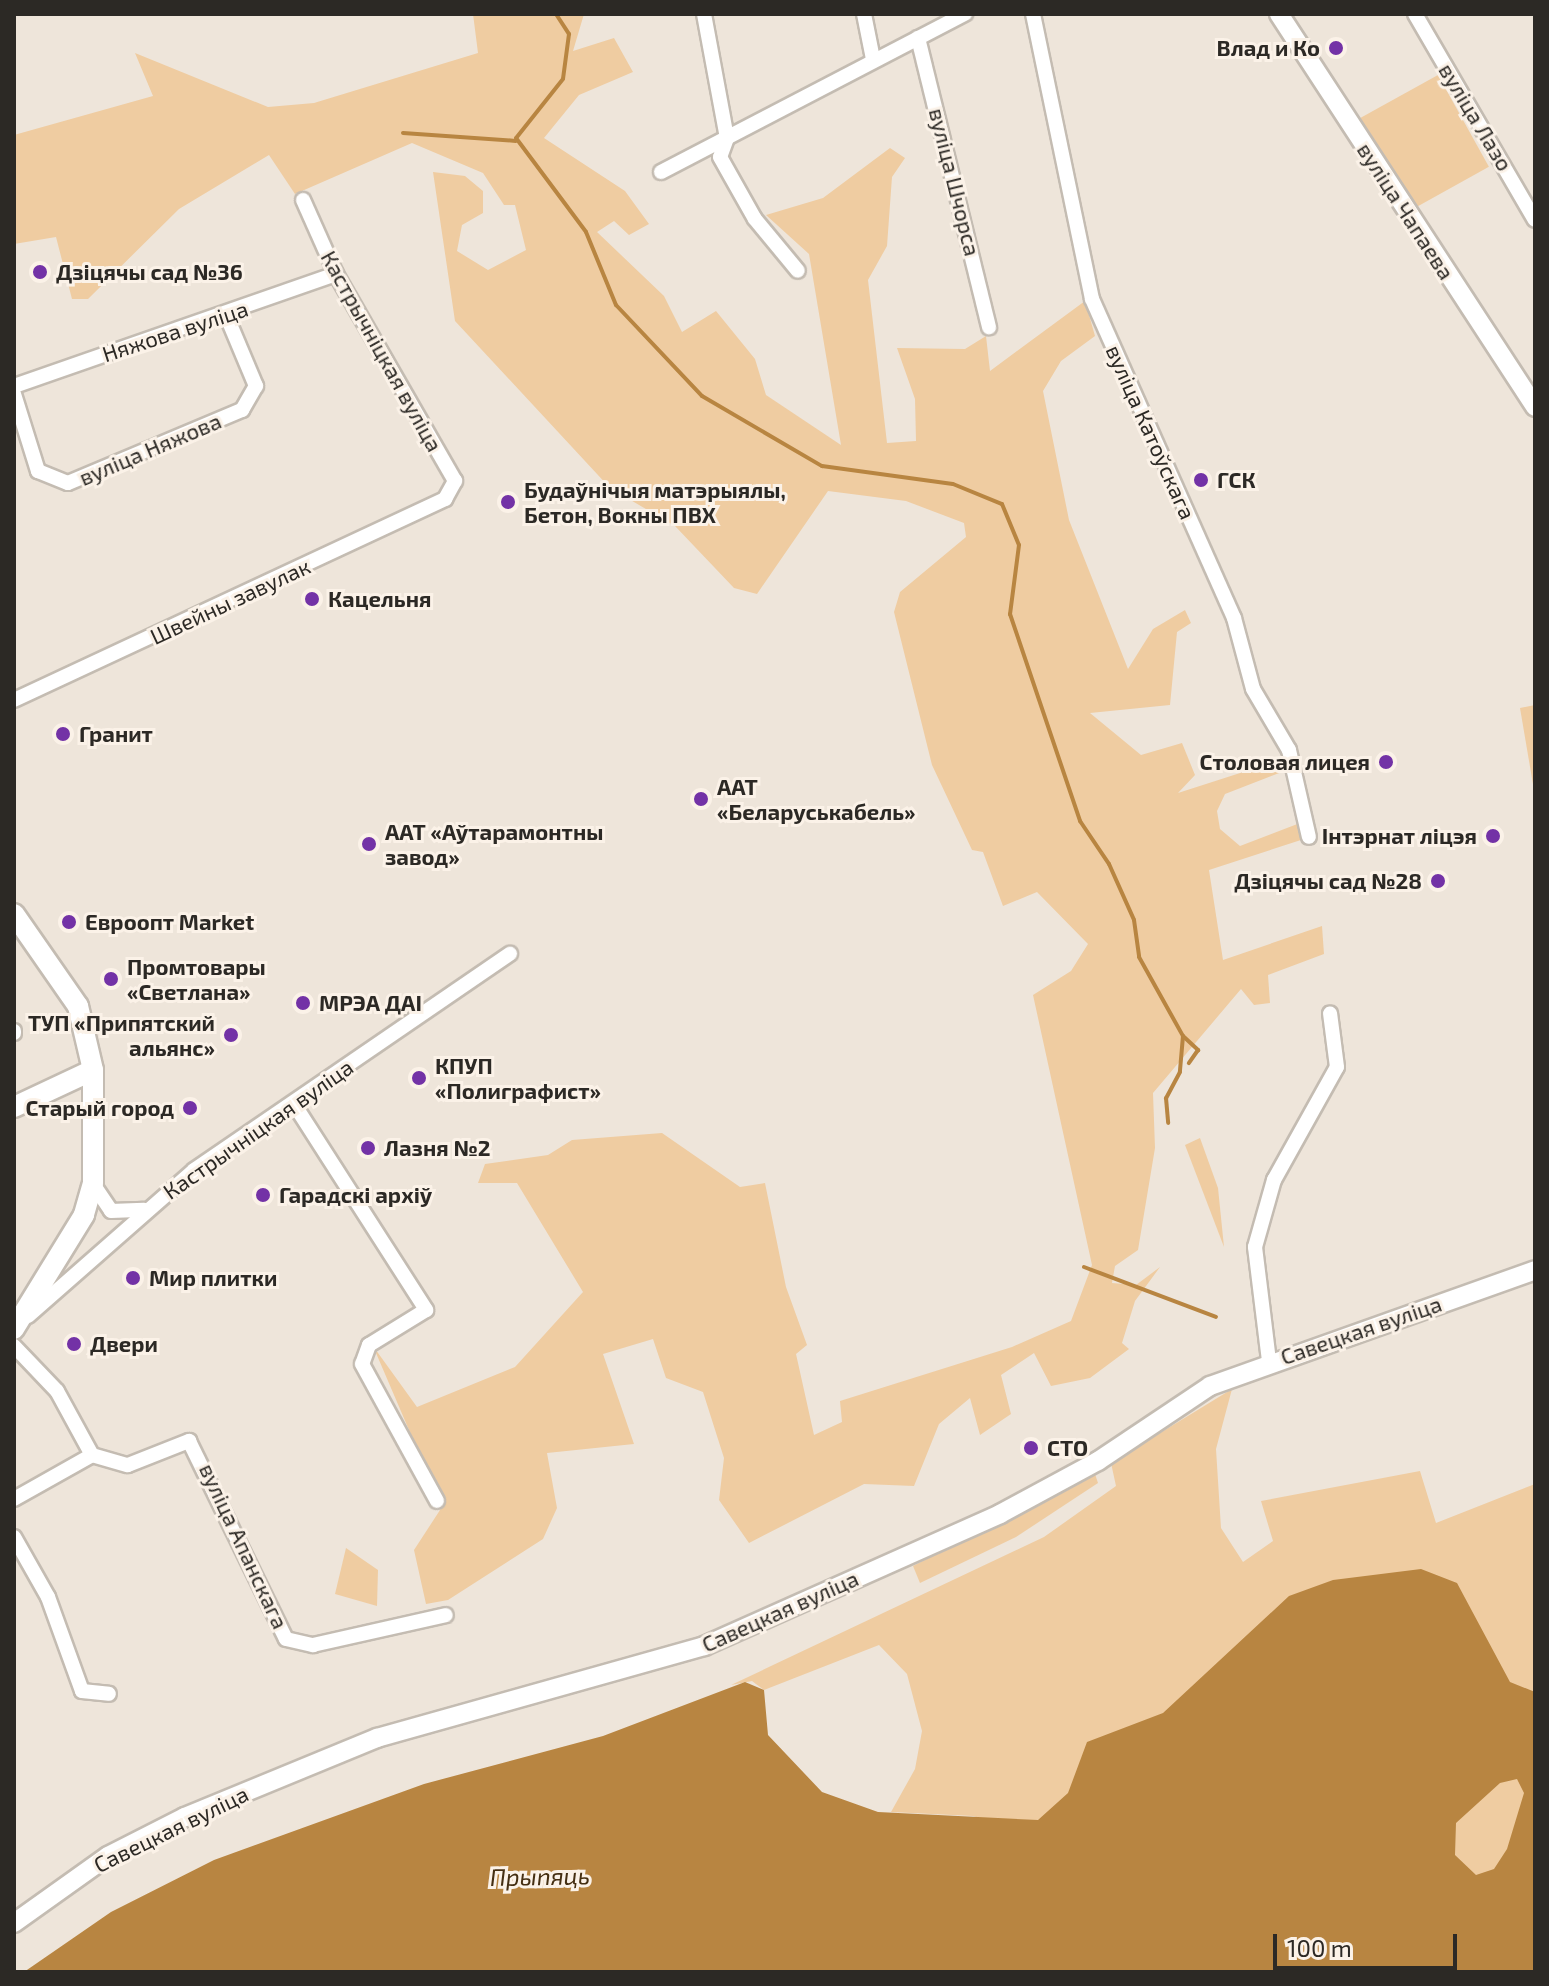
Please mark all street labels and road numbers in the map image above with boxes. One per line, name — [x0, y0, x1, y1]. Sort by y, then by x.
street label: вуліца Лазо — [1434, 58, 1518, 176]
street label: вуліца Шчорса — [924, 105, 986, 259]
street label: вуліца Чапаева — [1352, 138, 1460, 284]
street label: Кастрычніцкая вуліца — [316, 246, 448, 456]
street label: Няжова вуліца — [99, 295, 251, 367]
street label: вуліца Катоўскага — [1101, 341, 1201, 523]
street label: вуліца Няжова — [75, 407, 225, 491]
street label: Швейны завулак — [146, 552, 314, 650]
street label: Кастрычніцкая вуліца — [158, 1053, 358, 1205]
street label: Савецкая вуліца — [1277, 1290, 1445, 1370]
street label: вуліца Апанскага — [194, 1459, 294, 1633]
street label: Савецкая вуліца — [698, 1565, 862, 1657]
street label: Савецкая вуліца — [89, 1780, 253, 1878]

